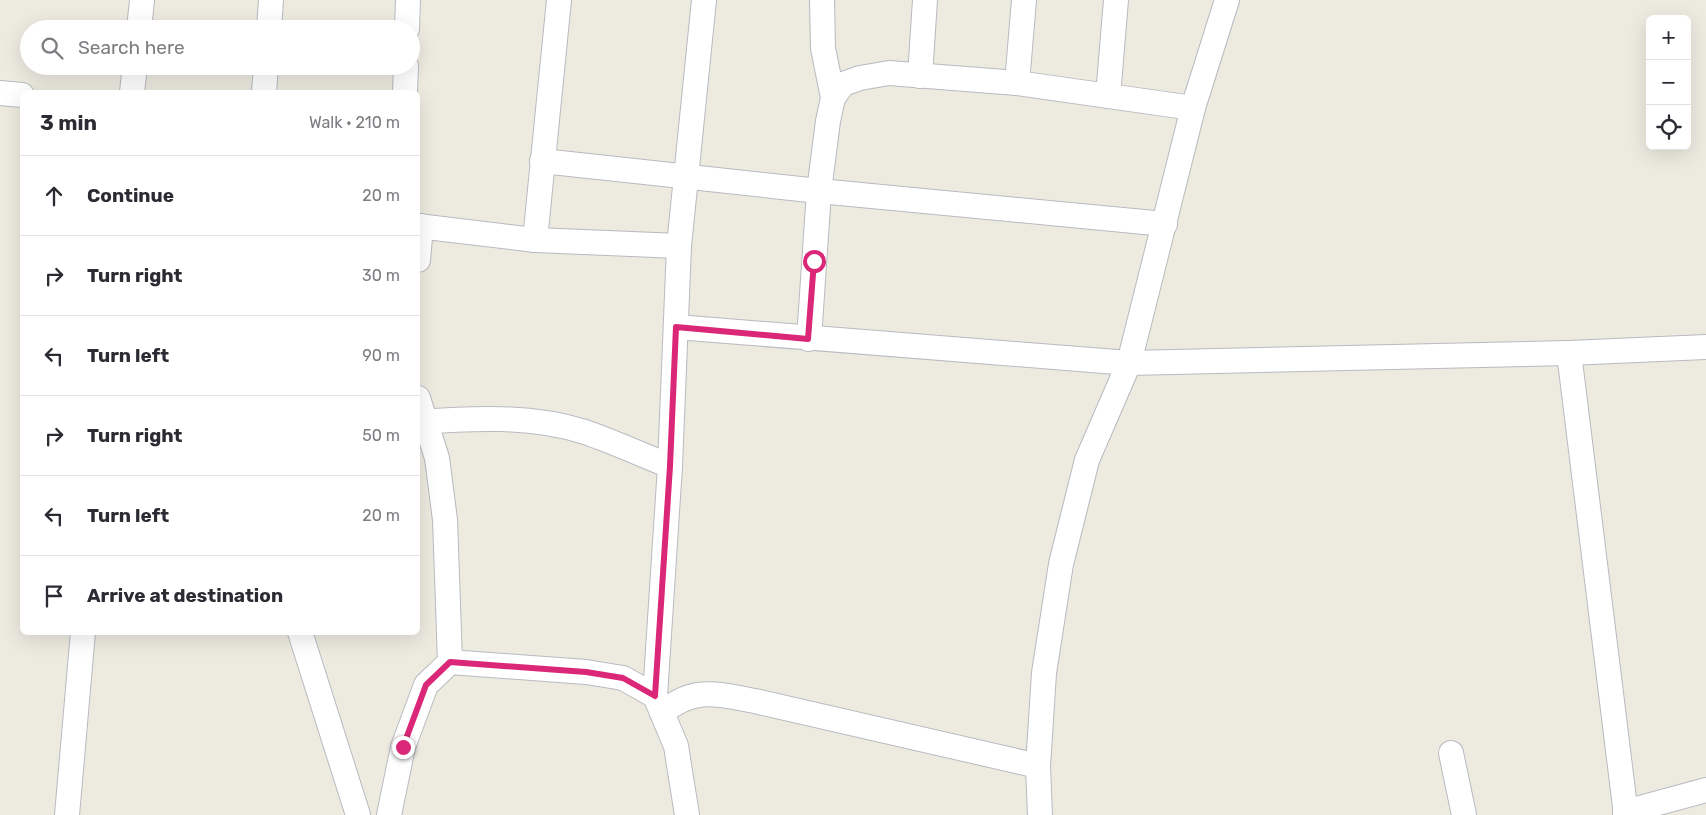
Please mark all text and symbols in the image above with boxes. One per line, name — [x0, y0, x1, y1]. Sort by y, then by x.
map controls — [1646, 15, 1691, 150]
button: + — [1646, 15, 1691, 60]
search box — [20, 20, 420, 75]
icon: search — [38, 34, 66, 62]
text: Search here — [78, 36, 185, 59]
button: − — [1646, 60, 1691, 105]
button: locate — [1646, 105, 1691, 150]
text: 3 min — [40, 110, 97, 135]
text: Walk · 210 m — [309, 113, 400, 132]
icon: ahead — [40, 182, 68, 210]
text: Continue — [87, 184, 174, 207]
text: 20 m — [362, 186, 400, 205]
route start — [803, 250, 826, 273]
icon: right — [40, 262, 68, 290]
text: Turn right — [87, 264, 182, 287]
text: 30 m — [362, 266, 400, 285]
icon: left — [40, 342, 68, 370]
text: Turn left — [87, 344, 169, 367]
text: 90 m — [362, 346, 400, 365]
icon: right — [40, 422, 68, 450]
text: Turn right — [87, 424, 182, 447]
text: 50 m — [362, 426, 400, 445]
icon: left — [40, 502, 68, 530]
text: Turn left — [87, 504, 169, 527]
text: 20 m — [362, 506, 400, 525]
icon: arrive — [40, 582, 68, 610]
text: Arrive at destination — [87, 584, 283, 607]
route end — [392, 736, 415, 759]

